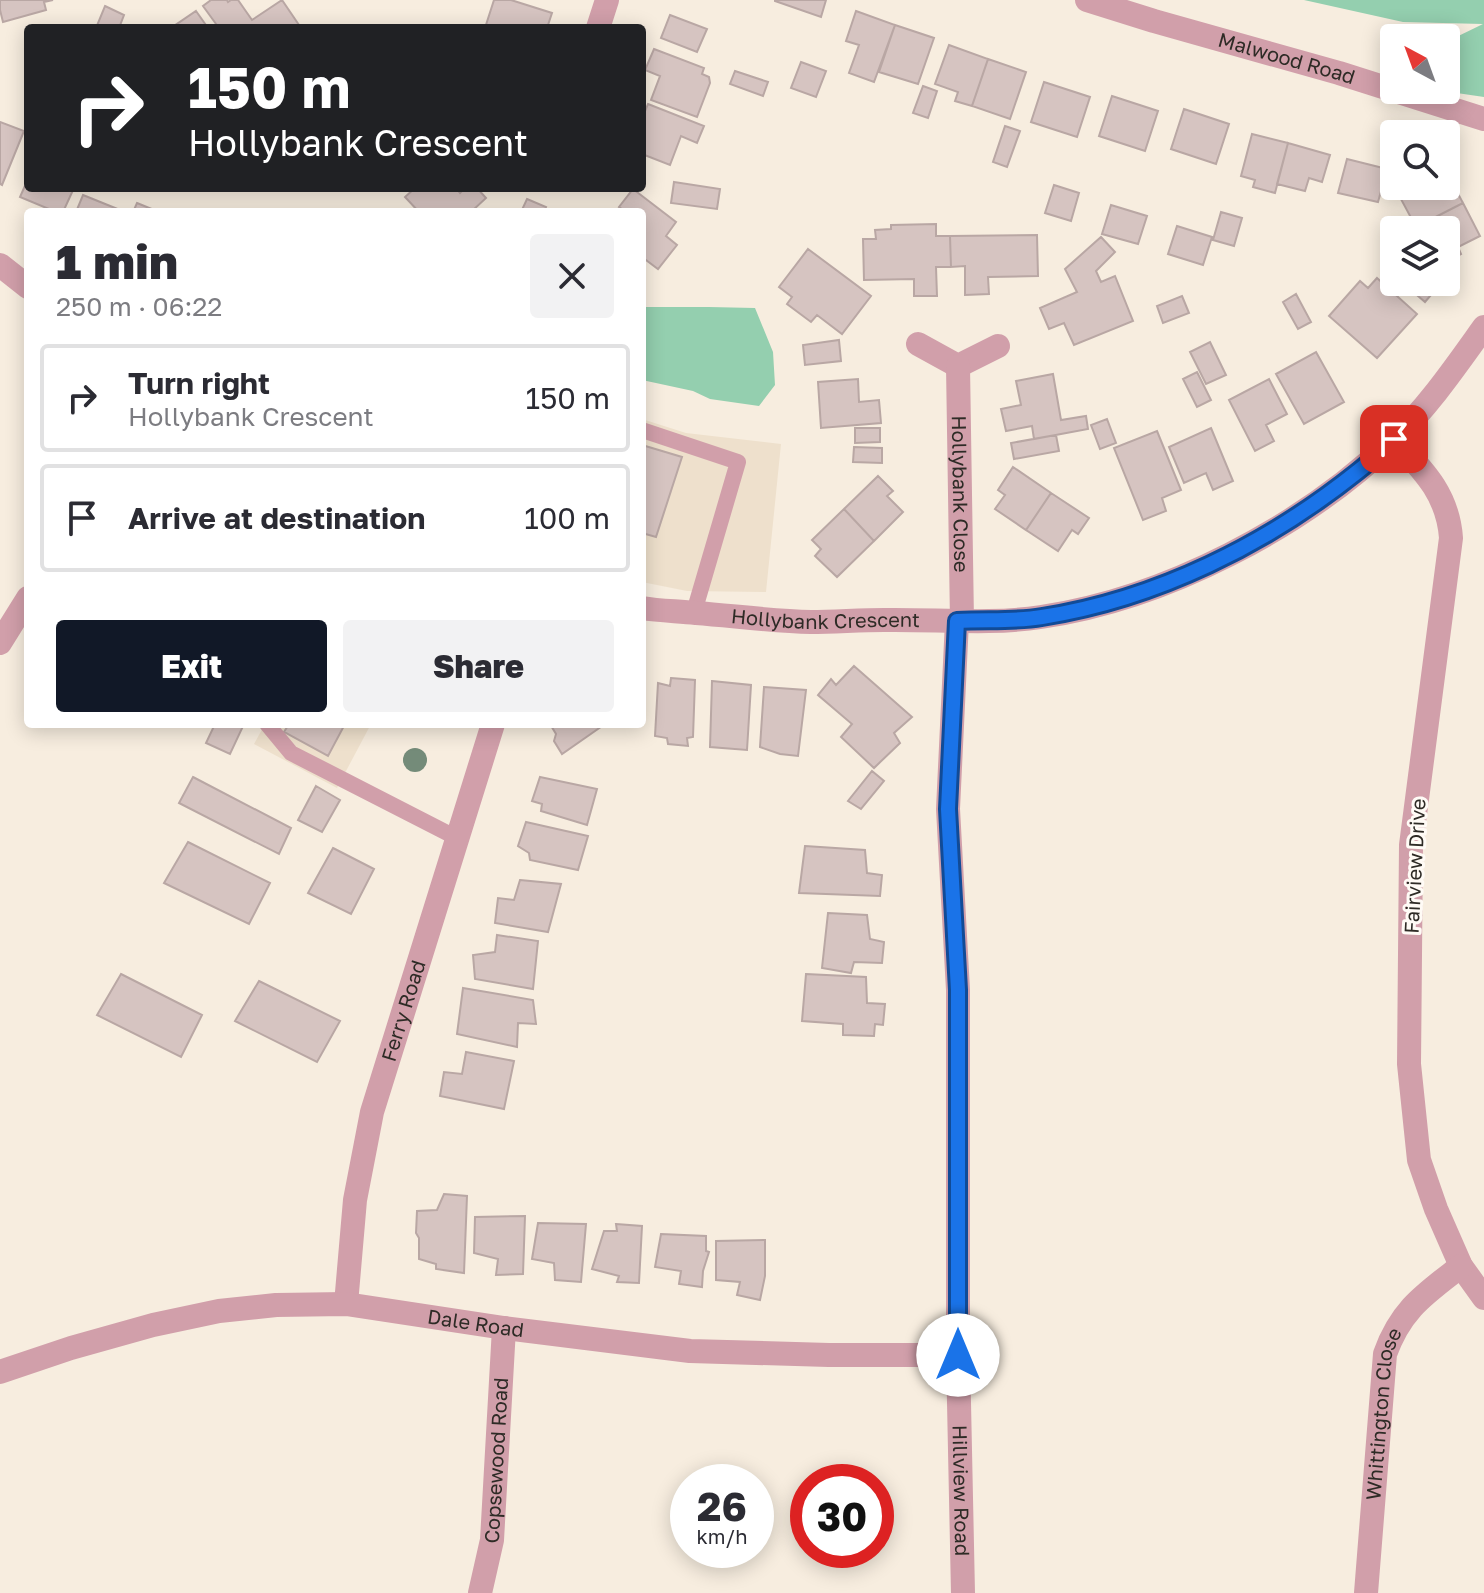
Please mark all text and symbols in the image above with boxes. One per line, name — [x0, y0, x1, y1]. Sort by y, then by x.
north arrow — [1380, 24, 1460, 104]
map controls — [1380, 24, 1460, 296]
street label: Malwood Road — [1216, 27, 1358, 88]
text: 150 m — [188, 53, 350, 120]
icon: right — [56, 56, 160, 160]
button: search — [1380, 120, 1460, 200]
text: Hollybank Crescent — [188, 121, 528, 164]
button: layers — [1380, 216, 1460, 296]
text: 1 min — [56, 232, 178, 290]
button: close — [530, 234, 614, 318]
text: 250 m · 06:22 — [56, 291, 222, 322]
text: Turn right — [128, 365, 270, 401]
icon: right — [60, 376, 104, 420]
text: 150 m — [525, 380, 610, 416]
text: Hollybank Crescent — [128, 401, 374, 432]
pin — [1360, 405, 1428, 473]
street label: Hollybank Close — [948, 415, 974, 573]
icon: arrive — [1372, 417, 1416, 461]
icon: arrive — [60, 496, 104, 540]
text: Arrive at destination — [128, 500, 425, 536]
text: 100 m — [524, 500, 610, 536]
street label: Hollybank Crescent — [730, 603, 920, 633]
button: Exit — [56, 620, 327, 712]
button: Share — [343, 620, 614, 712]
street label: Fairview Drive — [1398, 798, 1430, 934]
street label: Ferry Road — [376, 957, 430, 1064]
street label: Dale Road — [426, 1304, 525, 1341]
position arrow — [916, 1313, 1000, 1397]
street label: Whittington Close — [1360, 1323, 1406, 1501]
street label: Copsewood Road — [479, 1377, 512, 1544]
street label: Hillview Road — [948, 1425, 975, 1556]
speed limit sign: 30 — [790, 1464, 894, 1568]
text: 26 — [697, 1482, 747, 1530]
text: km/h — [697, 1524, 747, 1548]

